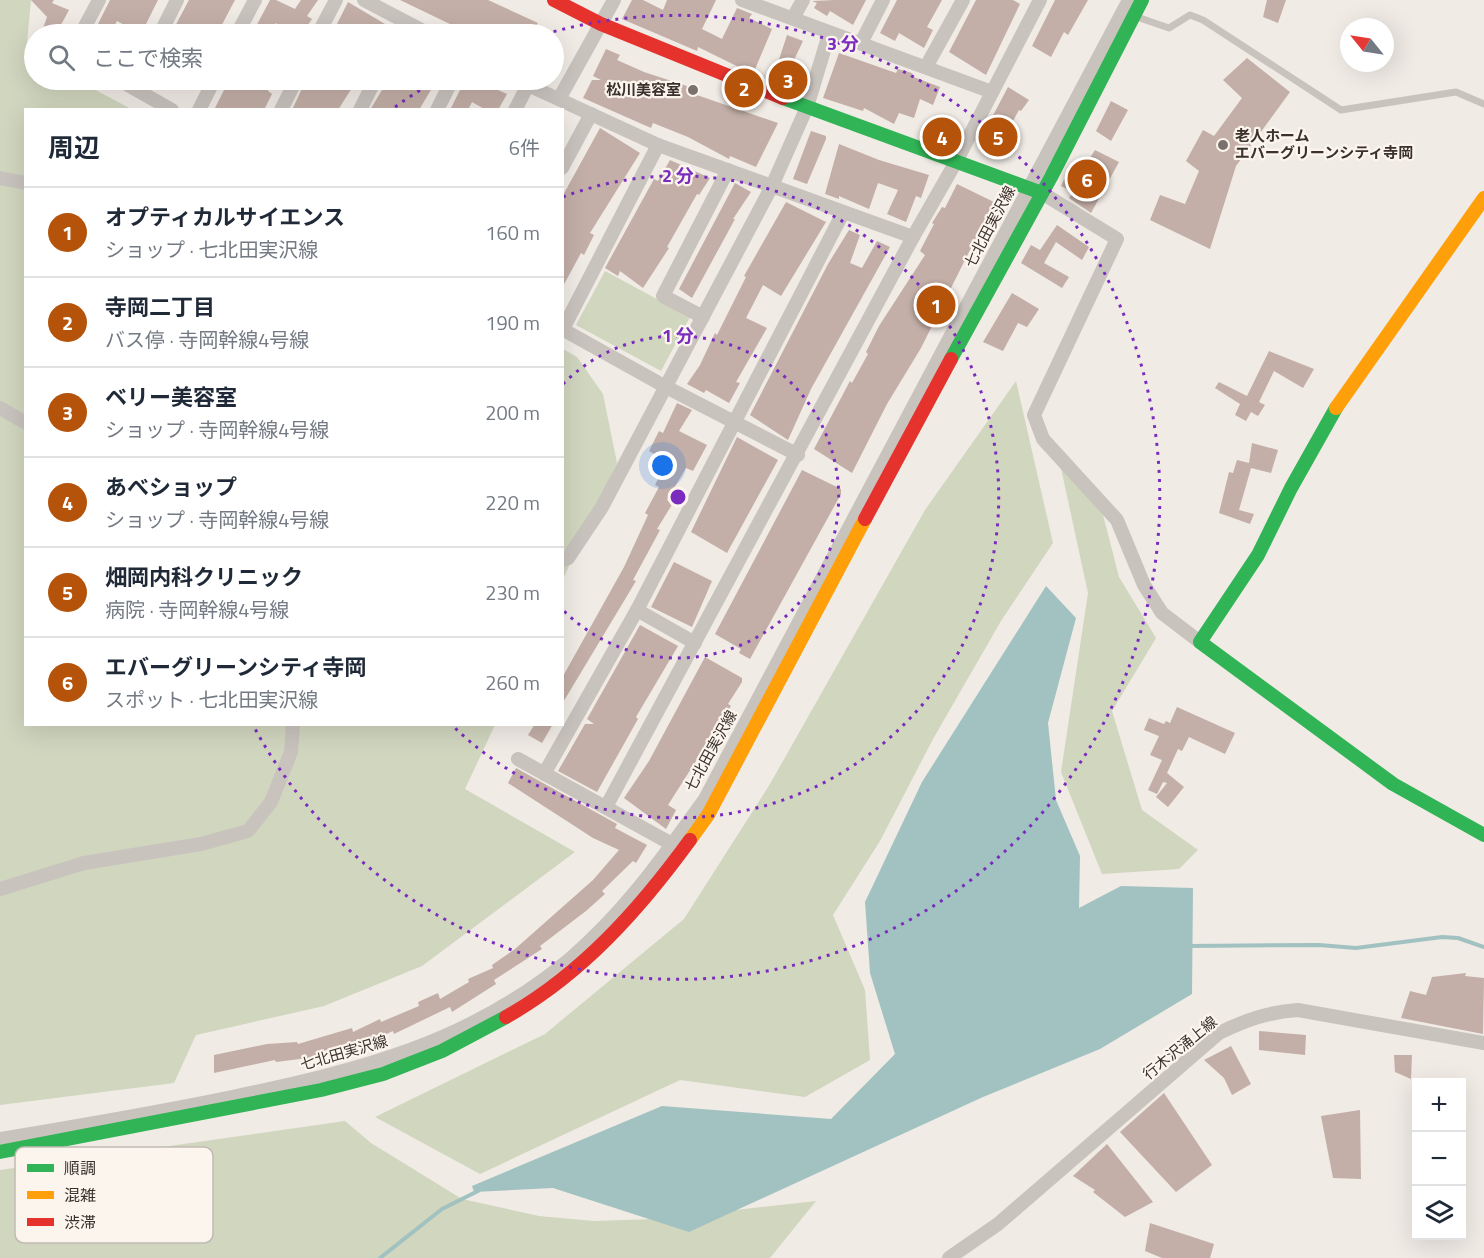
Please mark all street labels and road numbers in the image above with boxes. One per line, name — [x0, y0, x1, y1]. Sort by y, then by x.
street label: 七北田実沢線 — [958, 182, 1021, 272]
street label: 七北田実沢線 — [679, 706, 742, 796]
street label: 行木沢涌上線 — [1137, 1010, 1222, 1085]
street label: 七北田実沢線 — [297, 1029, 390, 1076]

